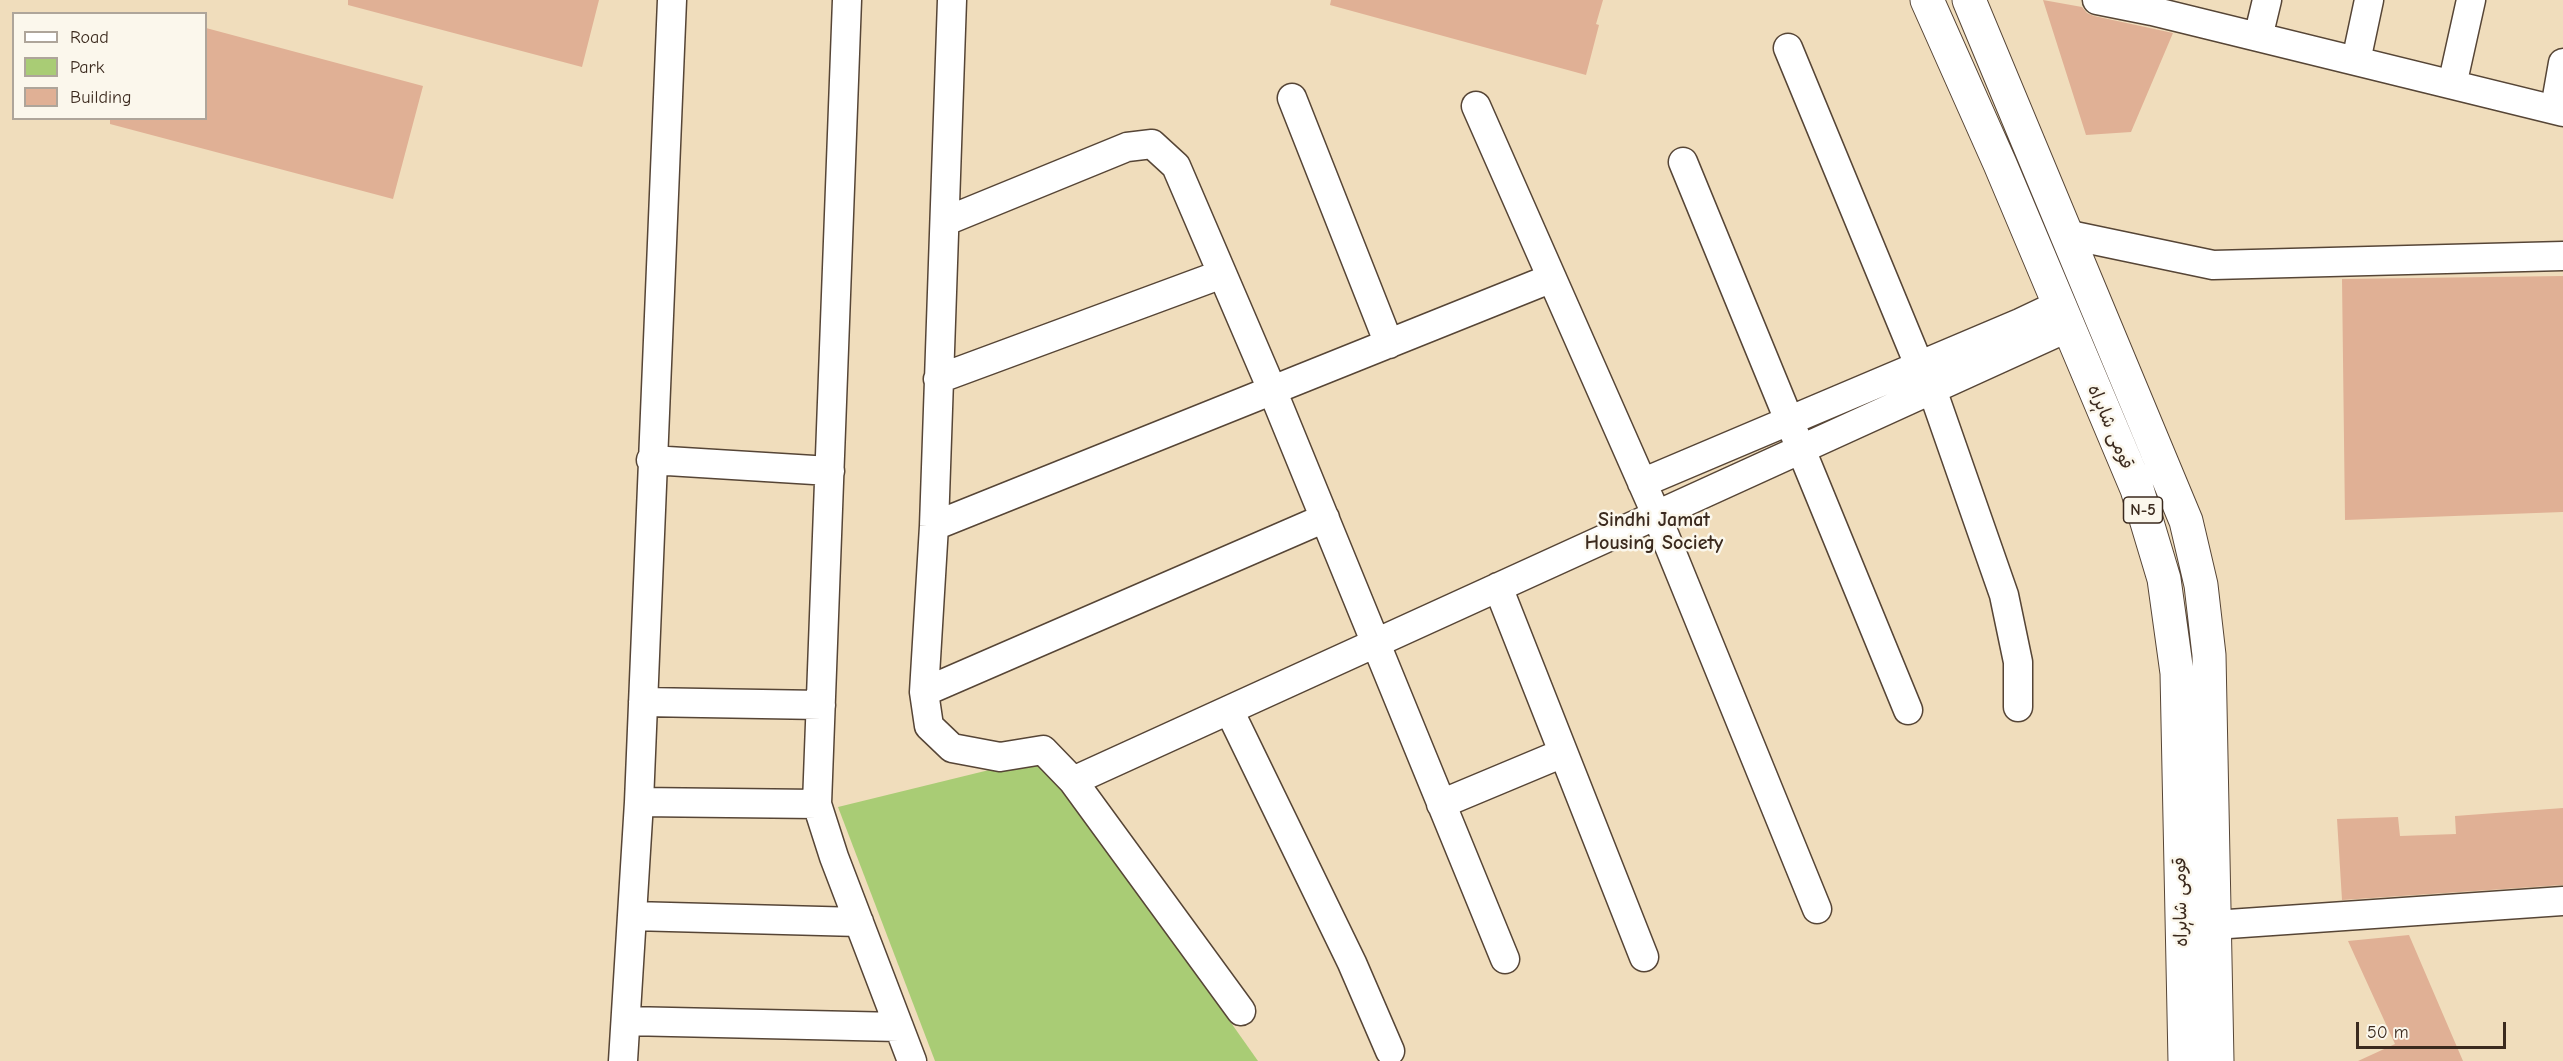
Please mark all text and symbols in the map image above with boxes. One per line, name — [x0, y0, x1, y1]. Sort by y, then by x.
legend — [12, 12, 207, 120]
text: Road — [70, 27, 109, 48]
text: Park — [70, 57, 104, 78]
text: Building — [70, 87, 132, 108]
street label: قومی شاہراہ — [2083, 382, 2137, 472]
road number: N-5 — [2124, 497, 2162, 523]
district label: Sindhi Jamat Housing Society — [1585, 508, 1723, 555]
street label: قومی شاہراہ — [2169, 857, 2193, 947]
scale bar — [2359, 1010, 2509, 1048]
text: 50 m — [2367, 1022, 2409, 1043]

